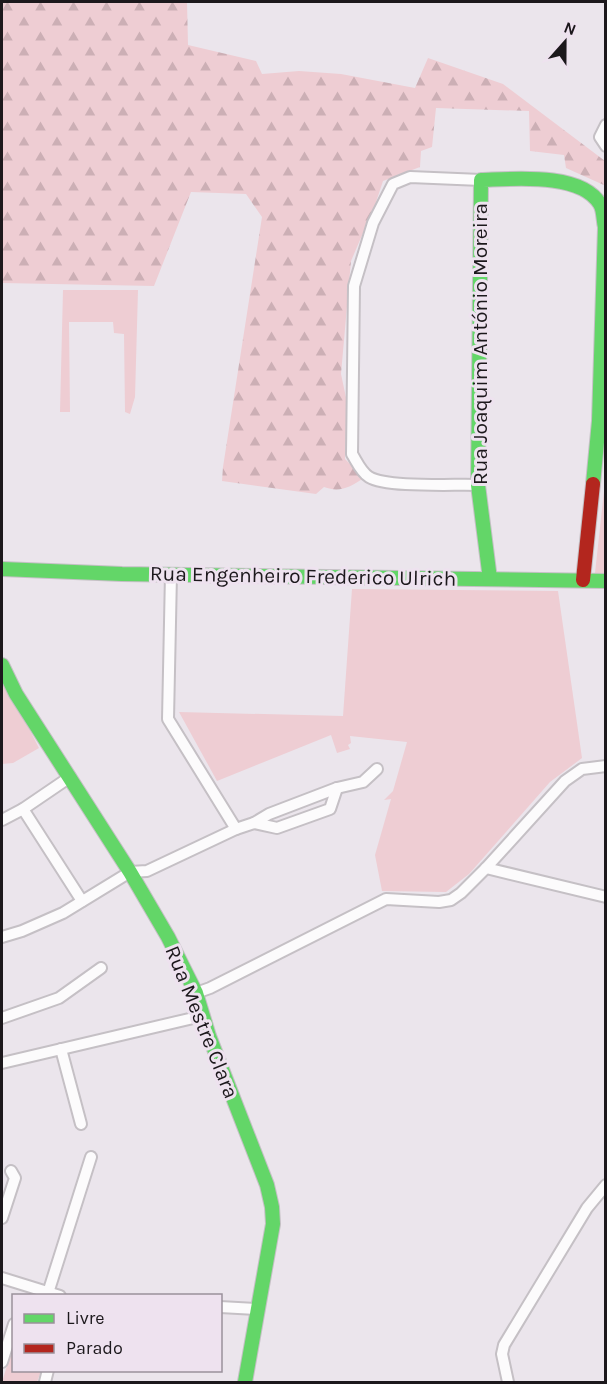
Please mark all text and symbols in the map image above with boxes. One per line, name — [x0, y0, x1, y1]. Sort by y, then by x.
north arrow — [535, 12, 595, 72]
text: N — [561, 18, 579, 39]
street label: Rua Joaquim António Moreira — [468, 203, 492, 485]
street label: Rua Engenheiro Frederico Ulrich — [150, 561, 456, 591]
street label: Rua Mestre Clara — [160, 942, 244, 1102]
legend — [12, 1294, 222, 1372]
text: Livre — [66, 1307, 105, 1329]
text: Parado — [66, 1337, 123, 1359]

